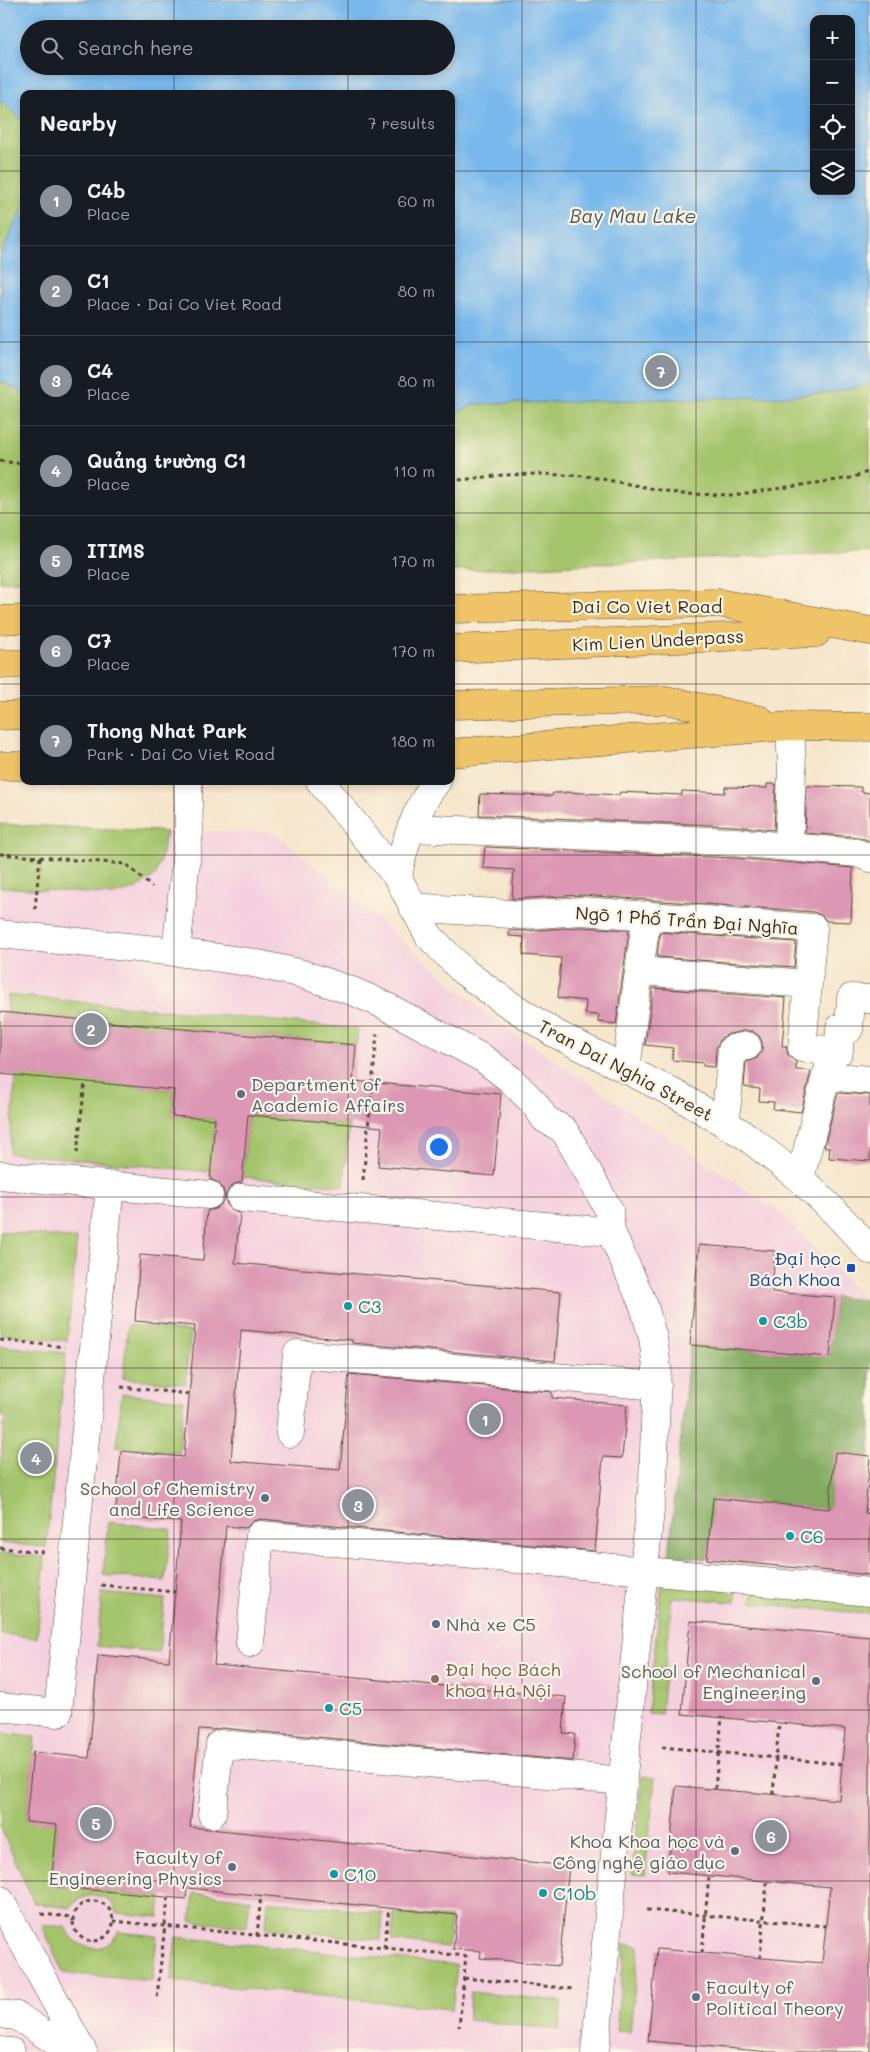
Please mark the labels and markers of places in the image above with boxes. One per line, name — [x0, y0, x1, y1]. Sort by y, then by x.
pin: 7 — [645, 352, 677, 390]
pin: 2 — [75, 1010, 107, 1048]
place label: Department of Academic Affairs — [251, 1072, 405, 1117]
marker: Department of Academic Affairs — [235, 1088, 247, 1100]
place label: Đại học Bách Khoa — [749, 1246, 841, 1291]
marker: Đại học Bách Khoa — [845, 1262, 857, 1274]
place label: C3 — [358, 1294, 381, 1318]
marker: C3 — [342, 1300, 354, 1312]
place label: C3b — [773, 1309, 808, 1333]
marker: C3b — [757, 1315, 769, 1327]
pin: 1 — [469, 1400, 501, 1438]
pin: 4 — [20, 1439, 52, 1477]
place label: School of Chemistry and Life Science — [80, 1476, 255, 1521]
pin: 3 — [342, 1486, 374, 1524]
marker: School of Chemistry and Life Science — [259, 1492, 271, 1504]
place label: C6 — [800, 1524, 824, 1548]
marker: C6 — [784, 1530, 796, 1542]
place label: Nhà xe C5 — [446, 1612, 536, 1636]
marker: Nhà xe C5 — [430, 1618, 442, 1630]
place label: Đại học Bách khoa Hà Nội — [445, 1657, 561, 1702]
place label: School of Mechanical Engineering — [621, 1659, 806, 1704]
marker: Đại học Bách khoa Hà Nội — [429, 1673, 441, 1685]
marker: School of Mechanical Engineering — [810, 1675, 822, 1687]
place label: C5 — [339, 1696, 362, 1720]
marker: C5 — [323, 1702, 335, 1714]
pin: 5 — [80, 1804, 112, 1842]
pin: 6 — [755, 1817, 787, 1855]
place label: Khoa Khoa học và Công nghệ giáo dục — [552, 1829, 725, 1874]
place label: Faculty of Engineering Physics — [49, 1845, 223, 1890]
marker: Khoa Khoa học và Công nghệ giáo dục — [729, 1845, 741, 1857]
marker: Faculty of Engineering Physics — [226, 1861, 238, 1873]
place label: C10 — [344, 1862, 376, 1886]
marker: C10 — [328, 1868, 340, 1880]
place label: C10b — [553, 1881, 596, 1905]
marker: C10b — [537, 1887, 549, 1899]
place label: Faculty of Political Theory — [706, 1975, 844, 2020]
marker: Faculty of Political Theory — [690, 1991, 702, 2003]

